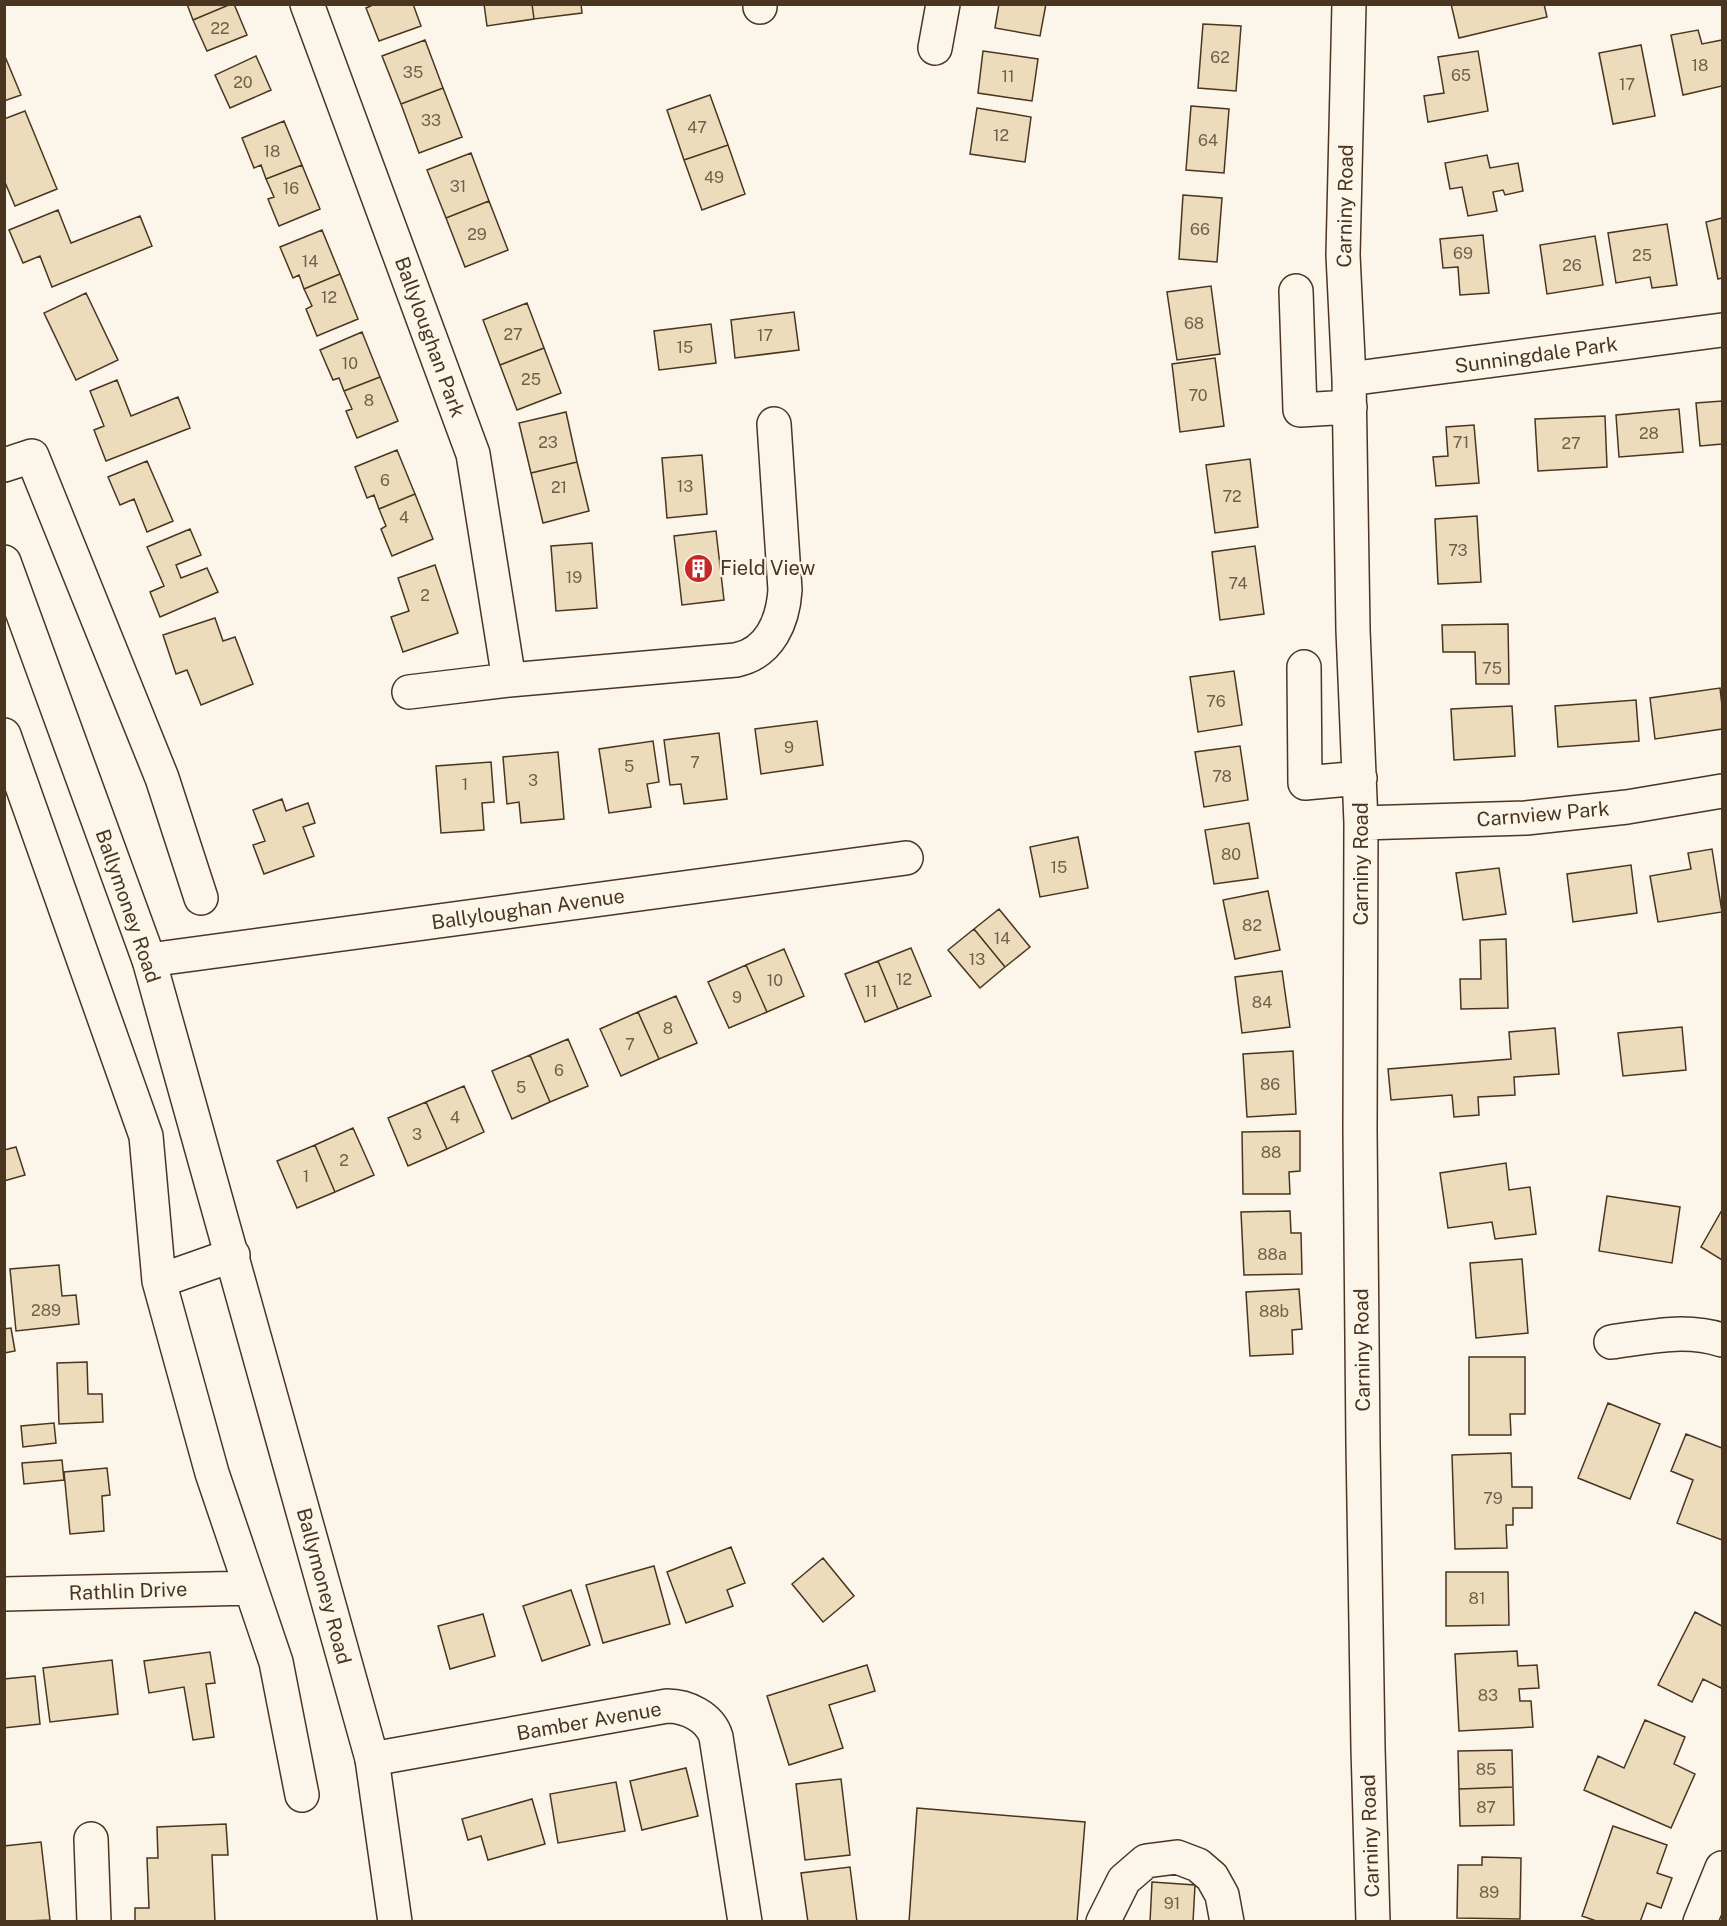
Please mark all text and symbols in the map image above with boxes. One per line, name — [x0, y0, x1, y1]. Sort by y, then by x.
house number: 22 — [210, 19, 230, 38]
house number: 62 — [1210, 48, 1230, 67]
house number: 18 — [1692, 56, 1708, 75]
house number: 35 — [403, 63, 423, 82]
house number: 65 — [1451, 66, 1471, 85]
house number: 11 — [1001, 67, 1015, 86]
house number: 20 — [233, 73, 253, 92]
house number: 17 — [1619, 75, 1635, 94]
house number: 33 — [421, 111, 441, 130]
house number: 47 — [687, 118, 707, 137]
house number: 12 — [993, 126, 1009, 145]
house number: 64 — [1198, 131, 1218, 150]
house number: 18 — [264, 142, 280, 161]
street label: Carniny Road — [1332, 144, 1358, 268]
house number: 49 — [704, 168, 724, 187]
house number: 31 — [450, 177, 466, 196]
house number: 16 — [283, 179, 299, 198]
house number: 66 — [1190, 220, 1210, 239]
house number: 29 — [467, 225, 487, 244]
house number: 69 — [1453, 244, 1473, 263]
house number: 25 — [1632, 246, 1652, 265]
house number: 14 — [302, 252, 318, 271]
street label: Ballyloughan Park — [390, 253, 470, 421]
house number: 26 — [1562, 256, 1582, 275]
house number: 12 — [321, 288, 337, 307]
house number: 68 — [1184, 314, 1204, 333]
house number: 27 — [503, 325, 523, 344]
house number: 17 — [757, 326, 773, 345]
street label: Sunningdale Park — [1453, 332, 1619, 378]
house number: 15 — [677, 338, 693, 357]
house number: 10 — [342, 354, 358, 373]
house number: 25 — [521, 370, 541, 389]
house number: 70 — [1188, 386, 1208, 405]
house number: 8 — [364, 391, 374, 410]
house number: 28 — [1639, 424, 1659, 443]
house number: 23 — [538, 433, 558, 452]
house number: 71 — [1453, 433, 1469, 452]
house number: 27 — [1561, 434, 1581, 453]
house number: 6 — [380, 471, 390, 490]
house number: 13 — [677, 477, 693, 496]
house number: 21 — [551, 478, 567, 497]
house number: 72 — [1222, 487, 1242, 506]
house number: 4 — [399, 508, 409, 527]
house number: 73 — [1448, 541, 1468, 560]
building icon: Field View — [683, 552, 715, 584]
place label: Field View — [720, 556, 816, 580]
house number: 19 — [566, 568, 582, 587]
house number: 74 — [1228, 574, 1248, 593]
house number: 2 — [420, 586, 430, 605]
house number: 75 — [1482, 659, 1502, 678]
house number: 76 — [1206, 692, 1226, 711]
house number: 9 — [784, 738, 794, 757]
house number: 7 — [690, 753, 700, 772]
house number: 5 — [624, 757, 634, 776]
house number: 78 — [1212, 767, 1232, 786]
house number: 3 — [528, 771, 538, 790]
house number: 1 — [462, 775, 468, 794]
street label: Carnview Park — [1476, 796, 1610, 832]
street label: Carniny Road — [1349, 802, 1373, 926]
street label: Ballymoney Road — [90, 826, 166, 986]
house number: 80 — [1221, 845, 1241, 864]
house number: 15 — [1051, 858, 1067, 877]
street label: Ballyloughan Avenue — [430, 884, 626, 934]
house number: 82 — [1242, 916, 1262, 935]
house number: 14 — [994, 929, 1010, 948]
house number: 13 — [969, 950, 985, 969]
house number: 12 — [896, 970, 912, 989]
house number: 10 — [767, 971, 783, 990]
house number: 11 — [864, 982, 878, 1001]
house number: 9 — [732, 988, 742, 1007]
house number: 84 — [1252, 993, 1272, 1012]
house number: 8 — [663, 1019, 673, 1038]
house number: 7 — [625, 1035, 635, 1054]
house number: 6 — [554, 1061, 564, 1080]
house number: 86 — [1260, 1075, 1280, 1094]
house number: 5 — [516, 1078, 526, 1097]
house number: 4 — [450, 1108, 460, 1127]
house number: 3 — [412, 1125, 422, 1144]
house number: 88 — [1261, 1143, 1281, 1162]
house number: 2 — [339, 1151, 349, 1170]
house number: 1 — [303, 1167, 309, 1186]
house number: 88a — [1257, 1245, 1287, 1264]
street label: Carniny Road — [1349, 1288, 1375, 1412]
house number: 289 — [31, 1301, 61, 1320]
house number: 88b — [1259, 1302, 1289, 1321]
house number: 79 — [1483, 1489, 1503, 1508]
street label: Ballymoney Road — [292, 1505, 356, 1667]
street label: Rathlin Drive — [68, 1577, 188, 1605]
house number: 81 — [1469, 1589, 1485, 1608]
house number: 83 — [1478, 1686, 1498, 1705]
street label: Bamber Avenue — [515, 1696, 663, 1746]
house number: 85 — [1476, 1760, 1496, 1779]
street label: Carniny Road — [1356, 1774, 1384, 1898]
house number: 87 — [1476, 1798, 1496, 1817]
house number: 89 — [1479, 1883, 1499, 1902]
house number: 91 — [1164, 1894, 1180, 1913]

